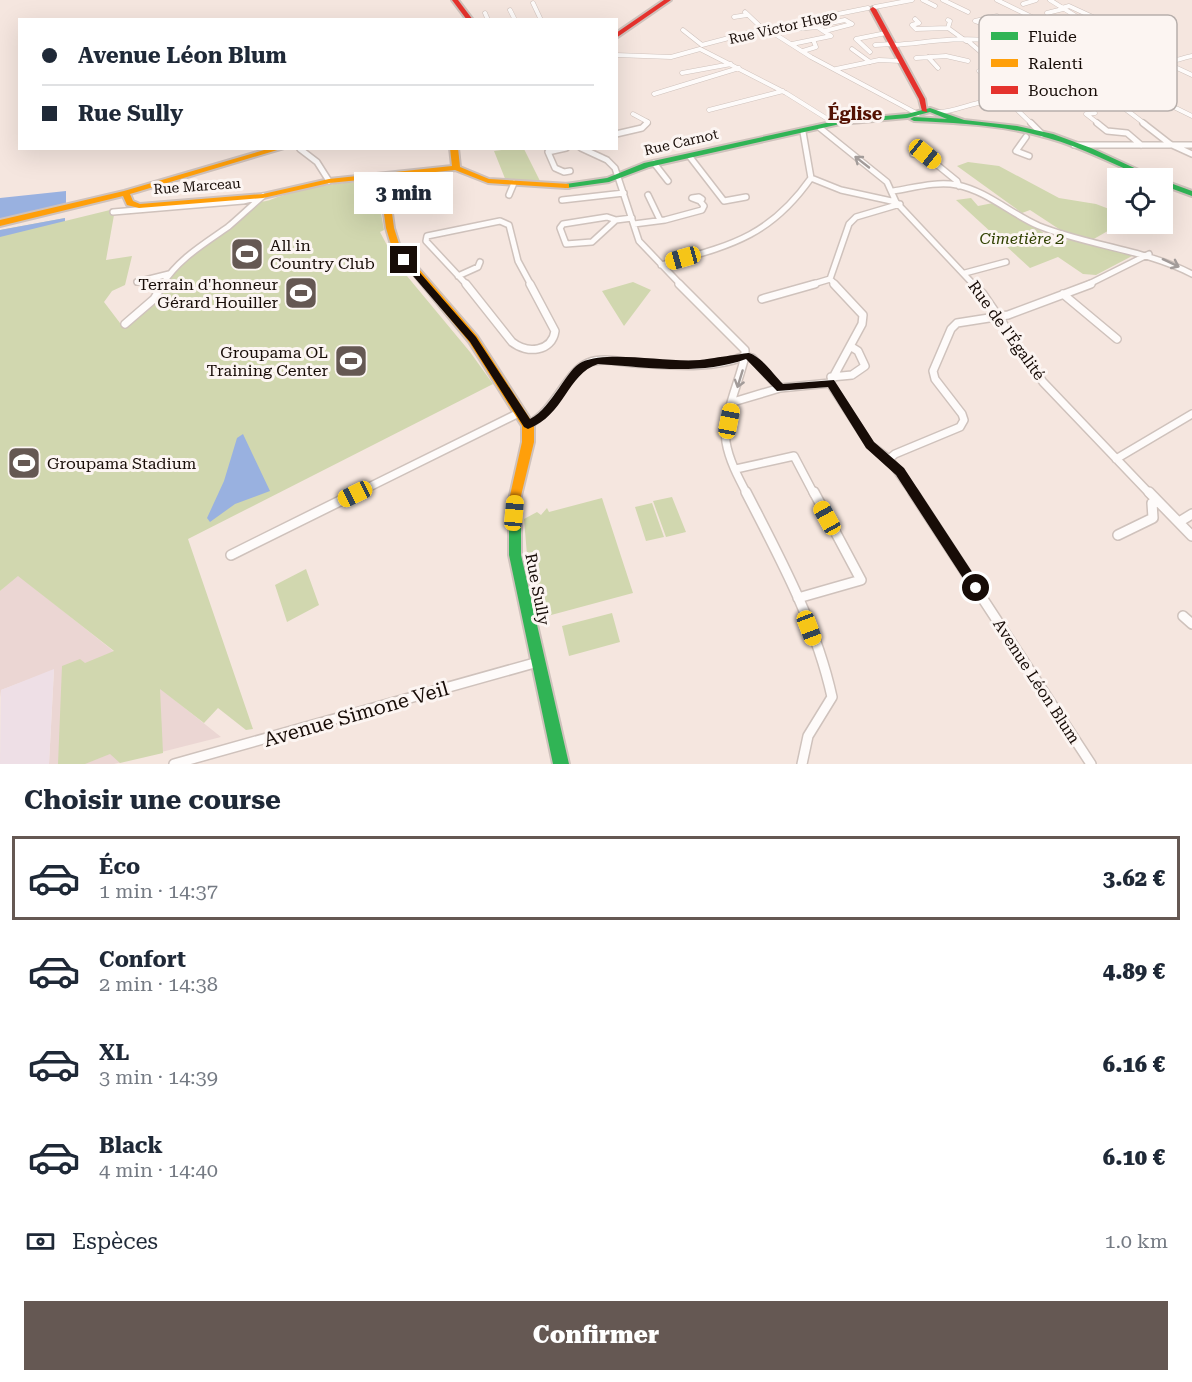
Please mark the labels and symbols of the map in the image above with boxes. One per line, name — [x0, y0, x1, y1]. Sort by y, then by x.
street label: Rue Victor Hugo — [727, 7, 839, 47]
legend — [979, 15, 1177, 111]
text: Fluide — [1028, 27, 1077, 46]
text: Ralenti — [1028, 54, 1083, 73]
text: Bouchon — [1028, 81, 1098, 100]
district label: Église — [828, 102, 883, 124]
street label: Rue Carnot — [642, 126, 720, 158]
car — [905, 136, 945, 172]
one-way arrow — [854, 155, 870, 168]
callout: 3 min — [354, 173, 454, 215]
street label: Rue Marceau — [153, 175, 241, 197]
park label: Cimetière 2 — [980, 229, 1064, 248]
sports icon: All in Country Club — [229, 236, 265, 272]
place label: All in Country Club — [270, 236, 375, 273]
car — [663, 244, 703, 272]
route end — [390, 246, 417, 273]
one-way arrow — [1161, 258, 1179, 270]
place label: Terrain d'honneur Gérard Houiller — [138, 275, 278, 312]
sports icon: Terrain d'honneur Gérard Houiller — [283, 275, 319, 311]
street label: Rue de l'Égalité — [964, 277, 1049, 384]
place label: Groupama OL Training Center — [207, 343, 328, 380]
sports icon: Groupama OL Training Center — [333, 343, 369, 379]
one-way arrow — [734, 369, 745, 388]
car — [717, 402, 741, 440]
sports icon: Groupama Stadium — [6, 445, 42, 481]
place label: Groupama Stadium — [47, 454, 197, 473]
car — [335, 478, 375, 510]
car — [503, 494, 525, 532]
car — [810, 498, 844, 538]
street label: Rue Sully — [521, 551, 554, 627]
route start — [962, 574, 989, 601]
car — [794, 608, 824, 648]
street label: Avenue Léon Blum — [989, 615, 1084, 747]
street label: Avenue Simone Veil — [261, 676, 451, 752]

